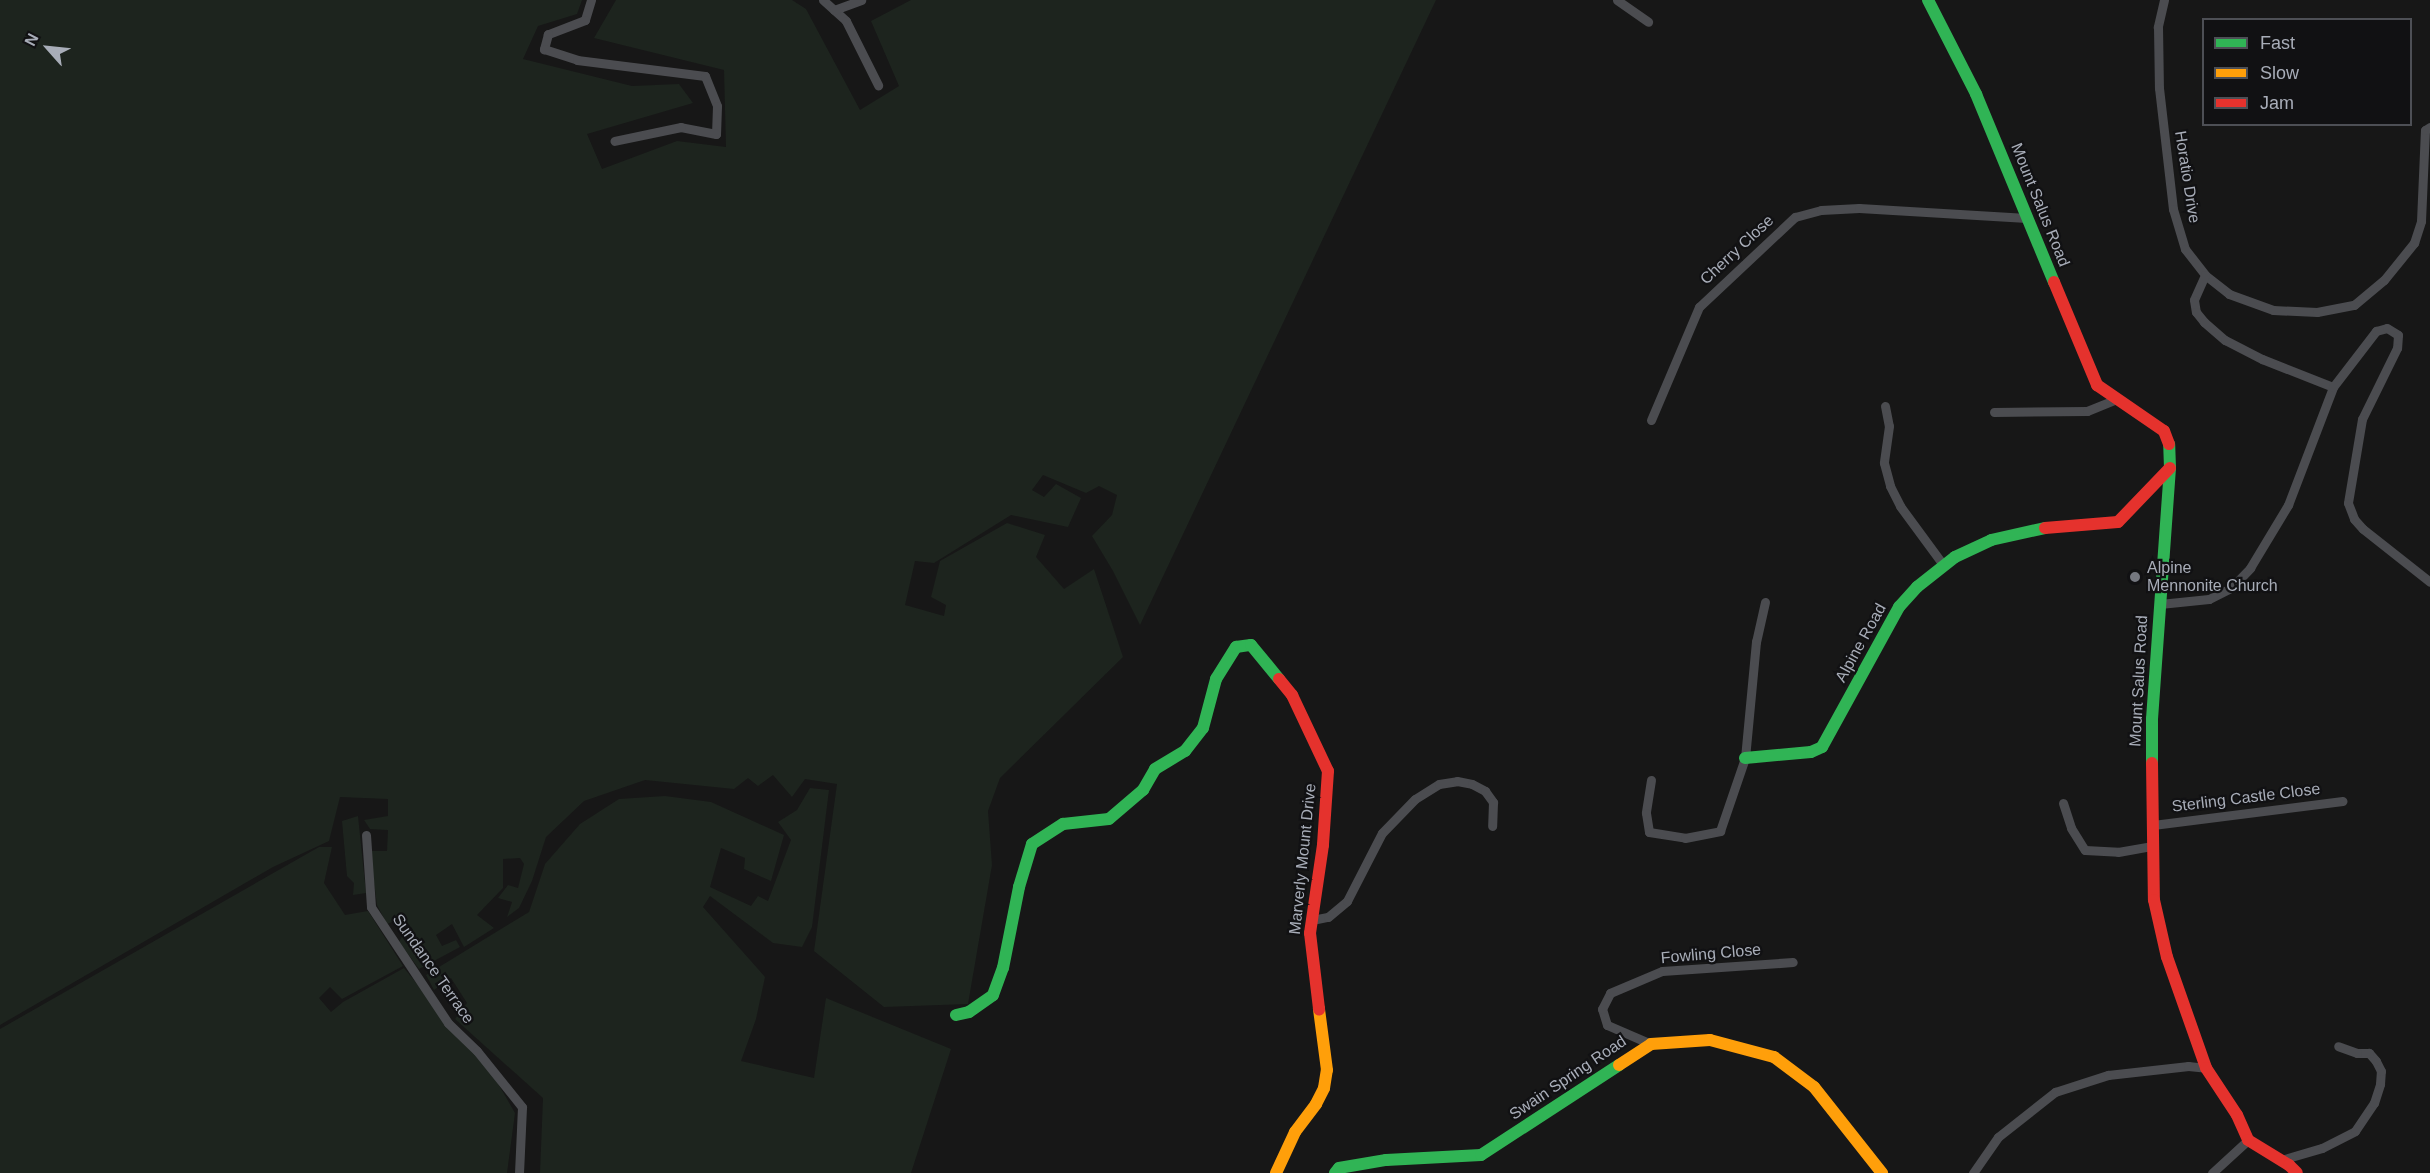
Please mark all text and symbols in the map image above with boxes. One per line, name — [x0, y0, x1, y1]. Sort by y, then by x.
north arrow — [18, 18, 78, 78]
legend — [2202, 18, 2412, 126]
text: N — [21, 31, 42, 49]
text: Fast — [2260, 33, 2295, 53]
text: Slow — [2260, 63, 2299, 83]
text: Jam — [2260, 93, 2294, 113]
street label: Horatio Drive — [2170, 129, 2204, 225]
street label: Mount Salus Road — [2006, 140, 2074, 270]
street label: Cherry Close — [1696, 211, 1778, 289]
place label: Alpine Mennonite Church — [2147, 558, 2278, 596]
marker: Alpine Mennonite Church — [2128, 570, 2142, 584]
street label: Alpine Road — [1831, 600, 1891, 686]
street label: Mount Salus Road — [2126, 615, 2152, 747]
street label: Sterling Castle Close — [2171, 779, 2321, 817]
street label: Marverly Mount Drive — [1286, 782, 1320, 936]
street label: Sundance Terrace — [388, 910, 478, 1028]
street label: Fowling Close — [1660, 940, 1762, 968]
street label: Swain Spring Road — [1506, 1032, 1630, 1124]

